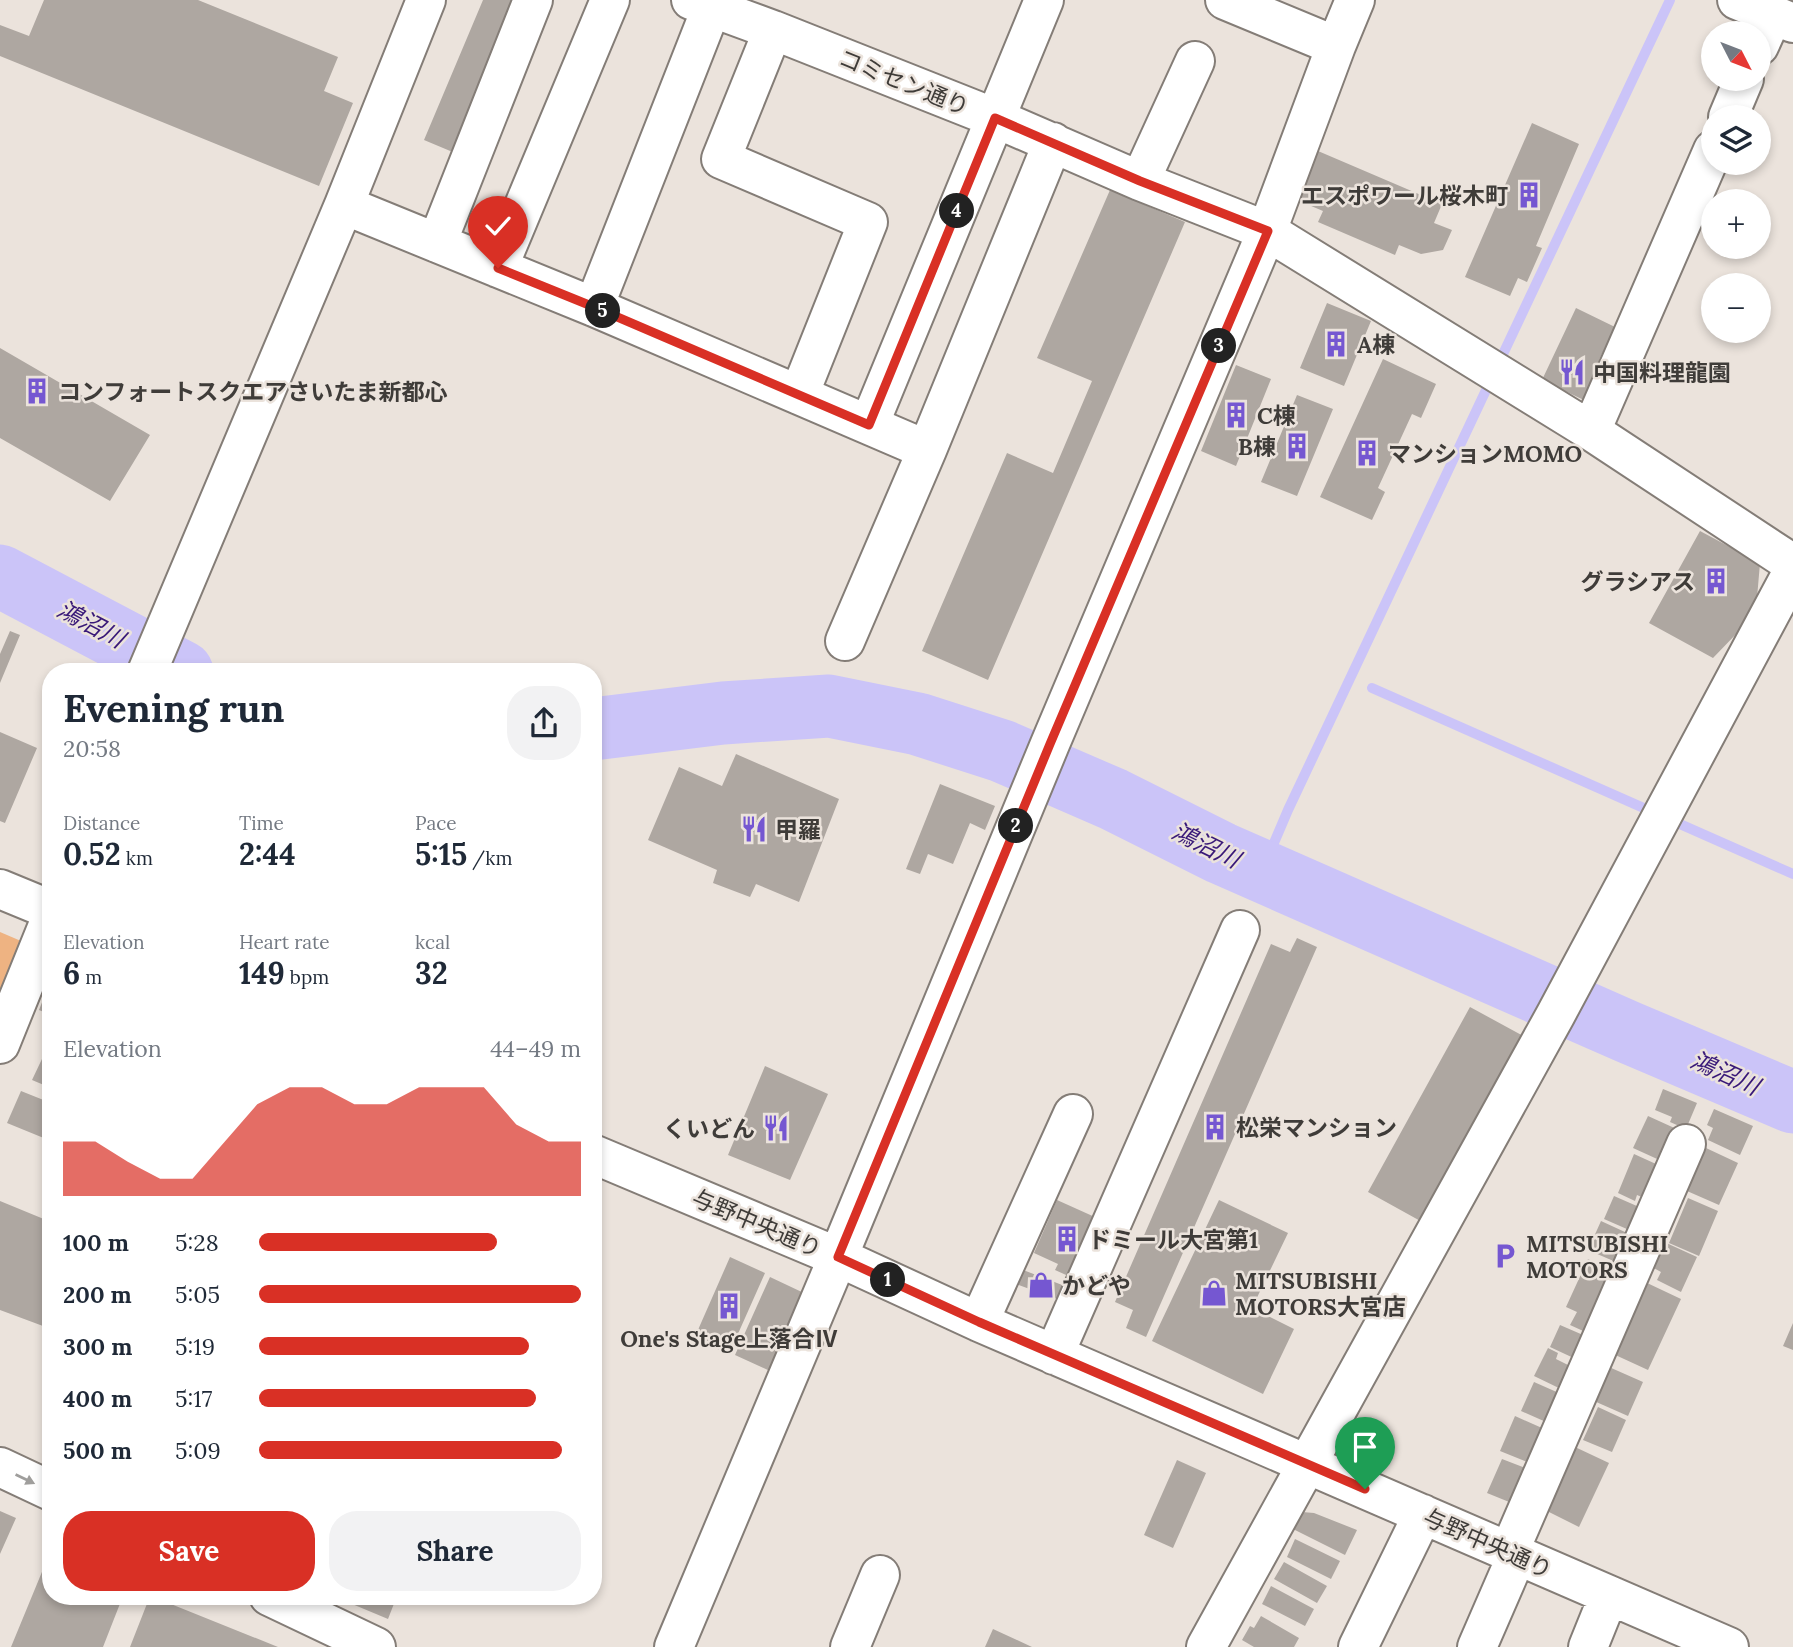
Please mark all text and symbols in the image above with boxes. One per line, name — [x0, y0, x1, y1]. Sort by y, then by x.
north arrow — [1701, 21, 1771, 91]
map controls — [1701, 21, 1771, 343]
street label: コミセン通り — [835, 43, 973, 121]
button: layers — [1701, 105, 1771, 175]
building icon: エスポワール桜木町 — [1514, 180, 1544, 210]
place label: エスポワール桜木町 — [1301, 181, 1508, 210]
button: + — [1701, 189, 1771, 259]
pin: 4 — [940, 194, 974, 228]
pin — [468, 196, 528, 268]
text: 4 — [951, 198, 962, 222]
icon: check — [479, 207, 517, 245]
button: − — [1701, 273, 1771, 343]
pin: 5 — [586, 294, 620, 328]
text: 5 — [597, 298, 608, 322]
pin: 3 — [1202, 328, 1236, 364]
building icon: A棟 — [1321, 329, 1351, 359]
place label: A棟 — [1357, 330, 1395, 359]
text: 3 — [1213, 333, 1224, 357]
restaurant icon: 中国料理龍園 — [1557, 357, 1587, 387]
place label: 中国料理龍園 — [1593, 358, 1731, 387]
building icon: コンフォートスクエアさいたま新都心 — [22, 376, 52, 406]
place label: コンフォートスクエアさいたま新都心 — [58, 377, 448, 406]
building icon: C棟 — [1221, 400, 1251, 430]
place label: C棟 — [1257, 401, 1296, 430]
building icon: B棟 — [1282, 431, 1312, 461]
place label: B棟 — [1238, 432, 1276, 461]
building icon: マンションMOMO — [1352, 438, 1382, 468]
place label: マンションMOMO — [1388, 439, 1582, 468]
building icon: グラシアス — [1701, 566, 1731, 596]
place label: グラシアス — [1580, 567, 1695, 596]
water label: 鴻沼川 — [52, 593, 133, 656]
text: Evening run — [63, 684, 285, 732]
button: share — [507, 686, 581, 760]
text: 20:58 — [63, 734, 121, 763]
pin: 2 — [998, 808, 1034, 844]
text: Distance — [63, 811, 140, 835]
text: Time — [239, 811, 284, 835]
text: Pace — [415, 811, 457, 835]
text: 2 — [1010, 813, 1021, 837]
restaurant icon: 甲羅 — [739, 814, 769, 844]
place label: 甲羅 — [775, 815, 821, 844]
water label: 鴻沼川 — [1167, 815, 1248, 876]
text: 0.52 — [63, 835, 121, 873]
text: 2:44 — [239, 835, 296, 873]
text: 5:15 — [415, 835, 467, 873]
text: km — [121, 846, 153, 870]
text: /km — [467, 846, 512, 870]
text: Elevation — [63, 930, 145, 954]
text: Heart rate — [239, 930, 330, 954]
text: kcal — [415, 930, 450, 954]
text: 6 — [63, 954, 80, 992]
text: 149 — [239, 954, 285, 992]
text: 32 — [415, 954, 448, 992]
text: m — [80, 965, 102, 989]
text: bpm — [285, 965, 329, 989]
text: Elevation — [63, 1034, 162, 1063]
text: 44–49 m — [490, 1034, 581, 1063]
water label: 鴻沼川 — [1686, 1044, 1767, 1103]
building icon: 松栄マンション — [1200, 1112, 1230, 1142]
restaurant icon: くいどん — [761, 1113, 791, 1143]
place label: 松栄マンション — [1236, 1113, 1397, 1142]
place label: くいどん — [663, 1114, 755, 1143]
street label: 与野中央通り — [688, 1183, 826, 1263]
building icon: ドミール大宮第1 — [1052, 1224, 1082, 1254]
place label: ドミール大宮第1 — [1088, 1225, 1258, 1254]
text: 100 m — [63, 1228, 129, 1257]
text: 5:28 — [175, 1228, 219, 1257]
place label: MITSUBISHI MOTORS — [1526, 1229, 1669, 1284]
parking icon: MITSUBISHI MOTORS — [1490, 1241, 1520, 1271]
pin: 1 — [870, 1262, 906, 1298]
place label: MITSUBISHI MOTORS大宮店 — [1235, 1266, 1406, 1321]
text: 1 — [884, 1267, 891, 1291]
shop icon: かどや — [1026, 1270, 1056, 1300]
place label: かどや — [1062, 1271, 1131, 1300]
shop icon: MITSUBISHI MOTORS大宮店 — [1199, 1278, 1229, 1308]
text: 200 m — [63, 1280, 132, 1309]
text: 5:05 — [175, 1280, 220, 1309]
building icon: One's Stage上落合Ⅳ — [714, 1291, 744, 1321]
place label: One's Stage上落合Ⅳ — [620, 1324, 838, 1353]
text: 300 m — [63, 1332, 132, 1361]
text: 5:19 — [175, 1332, 215, 1361]
text: 400 m — [63, 1384, 132, 1413]
text: 5:17 — [175, 1384, 212, 1413]
pin — [1335, 1417, 1395, 1489]
icon: arrive — [1346, 1428, 1384, 1466]
text: 500 m — [63, 1436, 132, 1465]
text: 5:09 — [175, 1436, 221, 1465]
one-way arrow — [15, 1473, 35, 1485]
street label: 与野中央通り — [1419, 1502, 1557, 1584]
button: Save — [63, 1511, 315, 1591]
button: Share — [329, 1511, 581, 1591]

